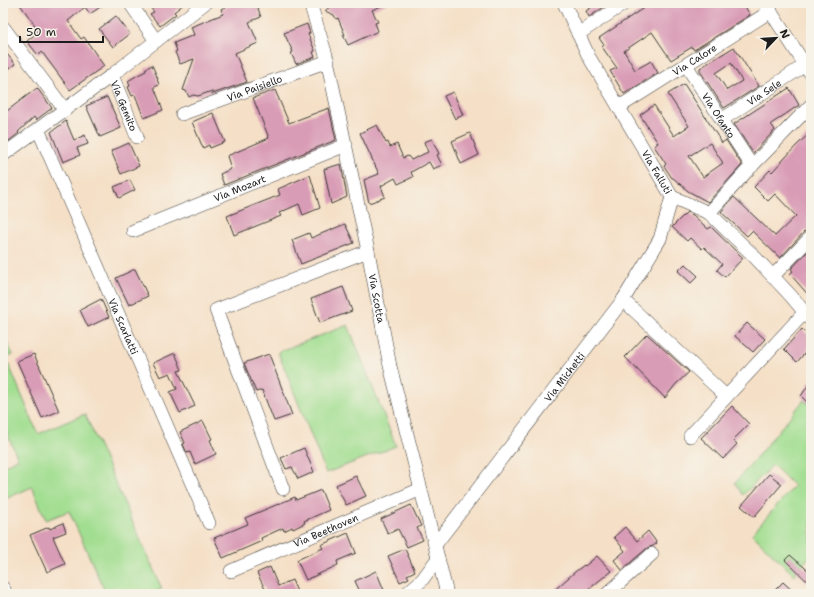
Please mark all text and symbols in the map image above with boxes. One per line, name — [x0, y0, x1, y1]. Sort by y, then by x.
scale bar — [20, 18, 103, 44]
north arrow — [756, 18, 796, 58]
text: 50 m — [26, 24, 56, 40]
text: N — [776, 27, 793, 41]
street label: Via Calore — [670, 41, 719, 79]
street label: Via Paisiello — [225, 72, 284, 104]
street label: Via Sele — [744, 76, 784, 109]
street label: Via Gemito — [108, 78, 140, 133]
street label: Via Ofanto — [699, 90, 738, 141]
street label: Via Falluti — [639, 148, 675, 197]
street label: Via Mozart — [212, 172, 268, 205]
street label: Via Scotta — [365, 273, 388, 325]
street label: Via Scarlatti — [105, 296, 141, 357]
street label: Via Michetti — [541, 350, 588, 405]
street label: Via Beethoven — [291, 511, 360, 550]

